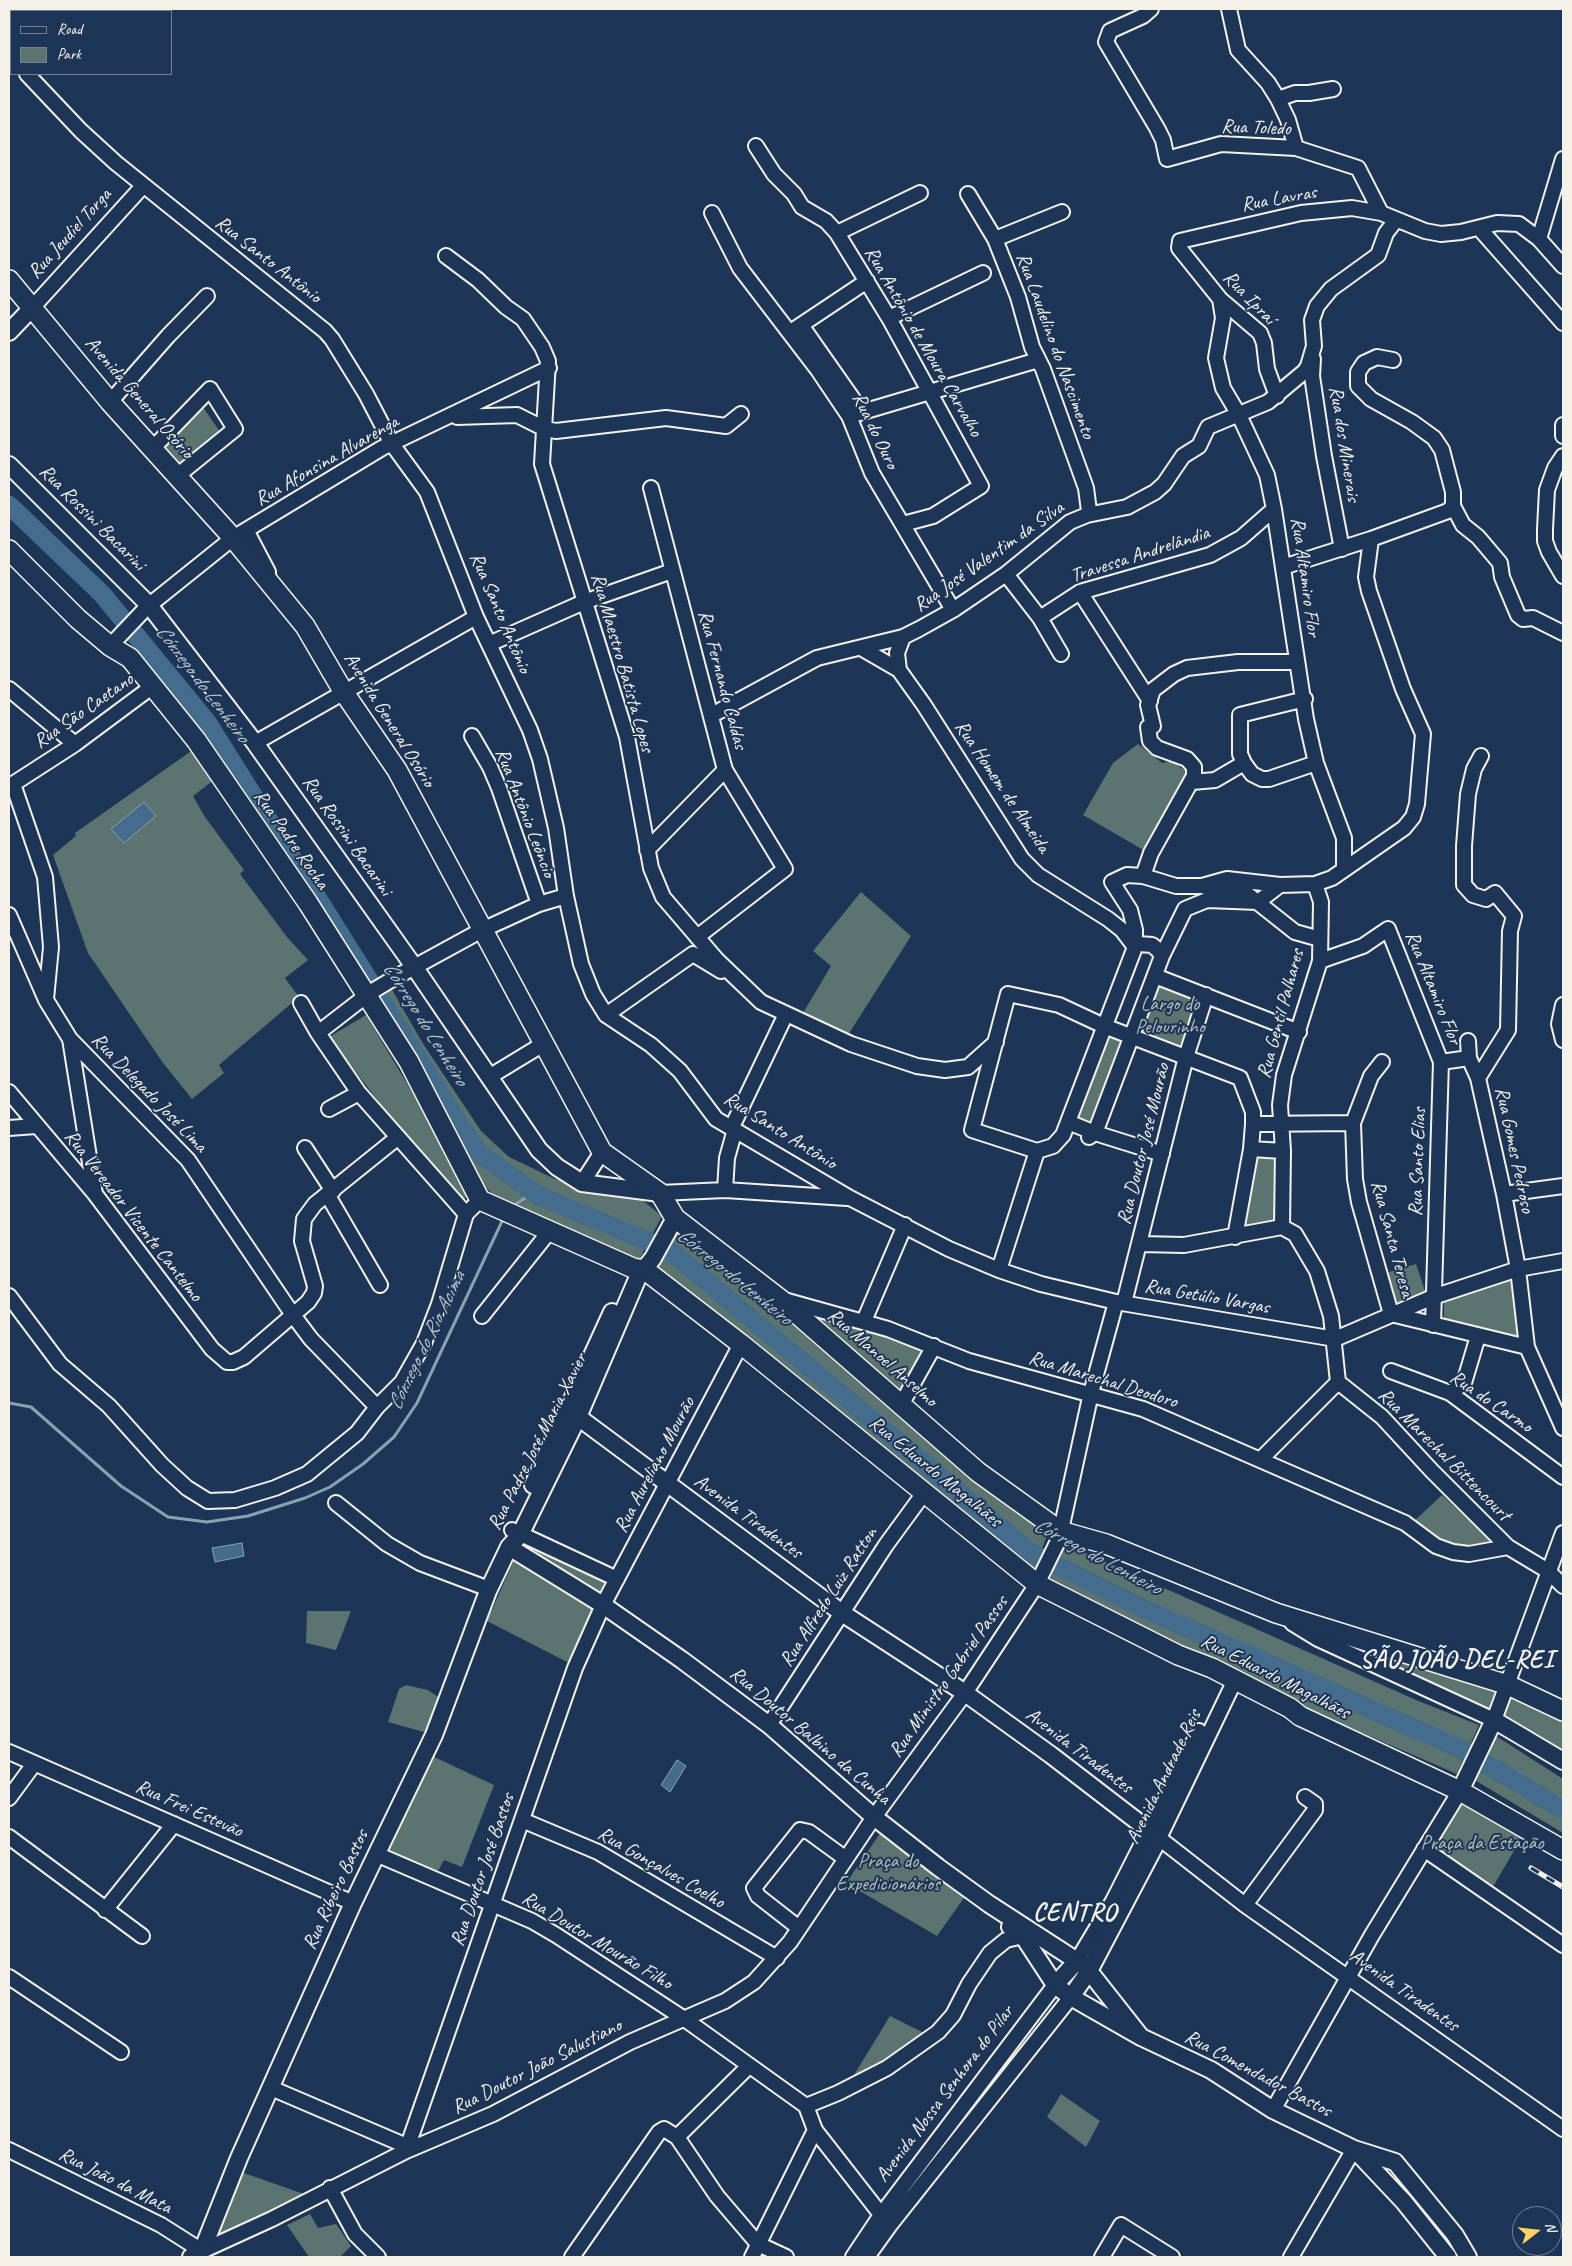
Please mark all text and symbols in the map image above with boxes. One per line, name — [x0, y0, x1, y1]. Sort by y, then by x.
legend — [10, 10, 172, 75]
text: Road — [57, 20, 82, 39]
text: Park — [57, 45, 81, 64]
street label: Rua Toledo — [1221, 115, 1291, 141]
street label: Rua Lavras — [1240, 181, 1318, 217]
street label: Rua Jeudiel Torga — [23, 184, 117, 284]
street label: Rua Santo Antônio — [210, 211, 326, 309]
street label: Rua Antônio de Moura Carvalho — [859, 243, 987, 441]
street label: Rua Laudelino do Nascimento — [1010, 250, 1100, 442]
street label: Rua Ipraí — [1217, 266, 1281, 330]
street label: Avenida General Osório — [79, 332, 199, 464]
street label: Rua dos Minerais — [1323, 384, 1365, 504]
street label: Rua do Ouro — [846, 389, 904, 473]
street label: Rua Afonsina Alvarenga — [251, 410, 403, 512]
street label: Rua Rossini Bacarini — [34, 460, 150, 576]
street label: Rua José Valentim da Silva — [909, 496, 1069, 618]
street label: Rua Altamiro Flor — [1285, 516, 1325, 638]
street label: Travessa Andrelândia — [1068, 521, 1212, 589]
street label: Rua Santo Antônio — [464, 549, 536, 677]
street label: Rua Maestro Batista Lopes — [585, 571, 659, 755]
street label: Rua Fernando Caldas — [692, 608, 752, 752]
water label: Córrego do Lenheiro — [150, 620, 254, 748]
street label: Avenida General Osório — [338, 648, 440, 792]
street label: Rua São Caetano — [29, 668, 139, 754]
street label: Rua Homem de Almeida — [949, 716, 1055, 858]
street label: Rua Antônio Leôncio — [489, 745, 561, 881]
street label: Rua Rossini Bacarini — [297, 771, 397, 901]
street label: Rua Padre Rocha — [248, 786, 334, 894]
street label: Rua Altamiro Flor — [1399, 928, 1467, 1048]
street label: Rua Gentil Palhares — [1252, 947, 1310, 1081]
water label: Córrego do Lenheiro — [377, 958, 473, 1090]
park label: Largo do Pelourinho — [1135, 993, 1205, 1040]
street label: Rua Delegado José Lima — [86, 1028, 212, 1158]
street label: Rua Doutor José Mourão — [1112, 1061, 1176, 1227]
street label: Rua Gomes Pedroso — [1489, 1085, 1539, 1215]
street label: Rua Santo Antônio — [719, 1087, 841, 1175]
street label: Rua Santo Elias — [1404, 1107, 1432, 1217]
street label: Rua Vereador Vicente Cantelmo — [59, 1125, 207, 1307]
street label: Rua Santa Teresa — [1365, 1178, 1419, 1300]
water label: Córrego do Lenheiro — [671, 1223, 797, 1331]
water label: Córrego do Rio Acima — [383, 1268, 471, 1414]
street label: Rua Getúlio Vargas — [1143, 1274, 1271, 1320]
street label: Rua Manoel Anselmo — [822, 1304, 942, 1412]
street label: Rua Marechal Deodoro — [1026, 1346, 1180, 1414]
street label: Rua Padre José Maria Xavier — [483, 1350, 593, 1534]
street label: Rua do Carmo — [1445, 1366, 1537, 1438]
street label: Rua Marechal Bittencourt — [1373, 1384, 1515, 1526]
street label: Rua Aureliano Mourão — [609, 1393, 701, 1537]
street label: Rua Eduardo Magalhães — [864, 1411, 1006, 1533]
street label: Avenida Tiradentes — [689, 1470, 807, 1564]
water label: Córrego do Lenheiro — [1029, 1513, 1165, 1601]
street label: Rua Alfredo Luiz Ratton — [775, 1523, 883, 1671]
street label: Rua Ministro Gabriel Passos — [884, 1592, 1014, 1762]
street label: Rua Eduardo Magalhães — [1197, 1629, 1353, 1725]
district label: SÃO JOÃO DEL-REI — [1358, 1645, 1556, 1675]
street label: Rua Doutor Balbino da Cunha — [725, 1662, 895, 1810]
street label: Avenida Tiradentes — [1021, 1703, 1137, 1799]
street label: Avenida Andrade Reis — [1121, 1706, 1207, 1848]
street label: Rua Frei Estevão — [132, 1775, 246, 1843]
street label: Rua Doutor José Bastos — [446, 1790, 520, 1950]
street label: Rua Gonçalves Coelho — [593, 1822, 729, 1914]
street label: Rua Ribeiro Bastos — [298, 1826, 374, 1954]
park label: Praça da Estação — [1421, 1832, 1543, 1856]
park label: Praça do Expedicionários — [836, 1850, 940, 1897]
street label: Rua Doutor Mourão Filho — [517, 1887, 677, 1995]
district label: CENTRO — [1033, 1898, 1117, 1928]
street label: Avenida Tiradentes — [1345, 1944, 1463, 2038]
street label: Avenida Nossa Senhora do Pilar — [871, 2001, 1019, 2187]
street label: Rua Doutor João Salustiano — [448, 2014, 626, 2120]
street label: Rua Comendador Bastos — [1180, 2025, 1336, 2123]
street label: Rua João da Mata — [55, 2142, 175, 2220]
north arrow — [1512, 2206, 1562, 2256]
text: N — [1542, 2220, 1560, 2234]

